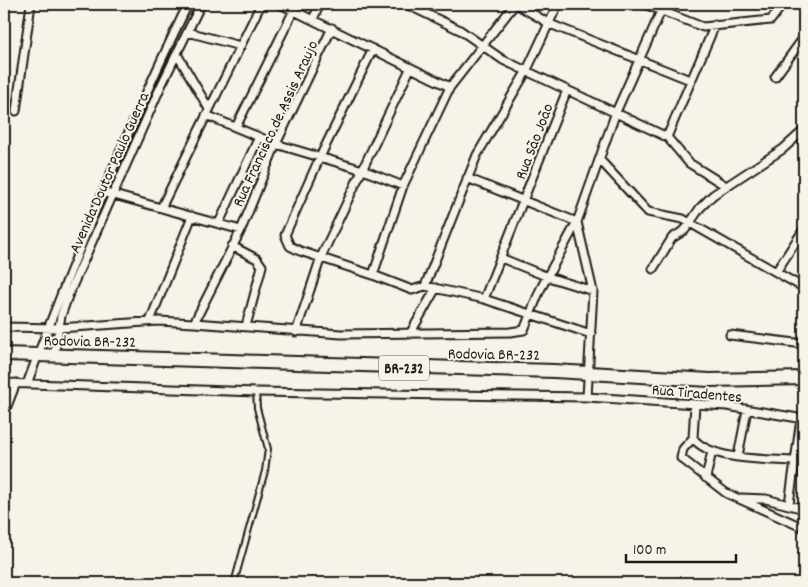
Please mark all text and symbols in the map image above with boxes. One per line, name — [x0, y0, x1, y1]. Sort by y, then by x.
street label: Rua Francisco de Assis Araujo — [228, 37, 325, 211]
street label: Avenida Doutor Paulo Guerra — [64, 88, 156, 257]
street label: Rua São João — [510, 101, 560, 183]
street label: Rodovia BR-232 — [44, 330, 136, 355]
street label: Rodovia BR-232 — [448, 343, 540, 368]
road number: BR-232 — [379, 356, 429, 380]
street label: Rua Tiradentes — [651, 379, 743, 410]
scale bar — [626, 532, 736, 564]
text: 100 m — [633, 540, 666, 562]

